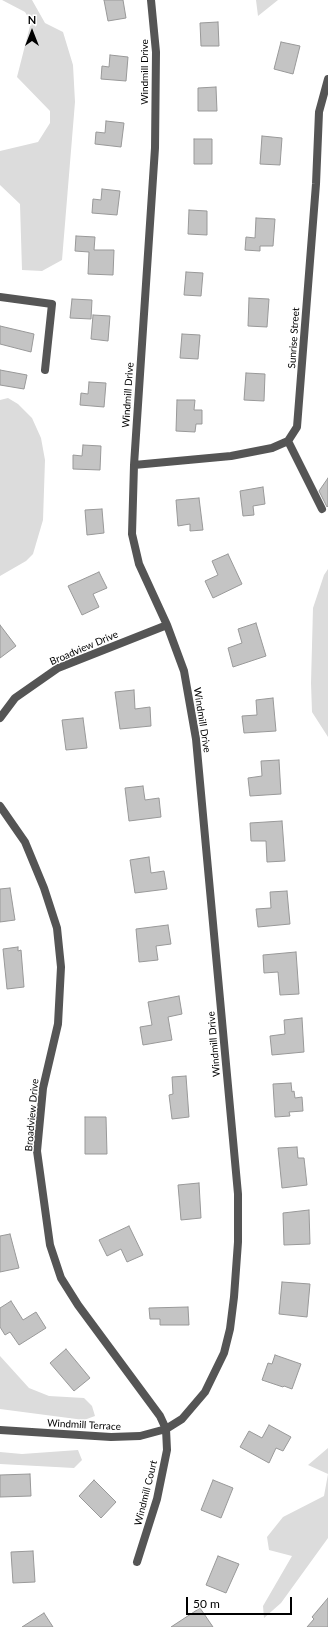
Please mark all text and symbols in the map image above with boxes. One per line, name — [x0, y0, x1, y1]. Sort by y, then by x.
north arrow — [12, 12, 52, 52]
text: N — [28, 13, 36, 26]
street label: Windmill Drive — [139, 39, 151, 105]
street label: Sunrise Street — [286, 307, 302, 369]
street label: Windmill Drive — [120, 362, 136, 428]
street label: Broadview Drive — [48, 628, 120, 668]
street label: Windmill Drive — [191, 687, 213, 753]
street label: Windmill Drive — [205, 1011, 223, 1077]
street label: Broadview Drive — [23, 1078, 41, 1152]
street label: Windmill Terrace — [47, 1417, 121, 1433]
street label: Windmill Court — [132, 1459, 160, 1527]
scale bar — [188, 1589, 294, 1615]
text: 50 m — [193, 1596, 220, 1611]

